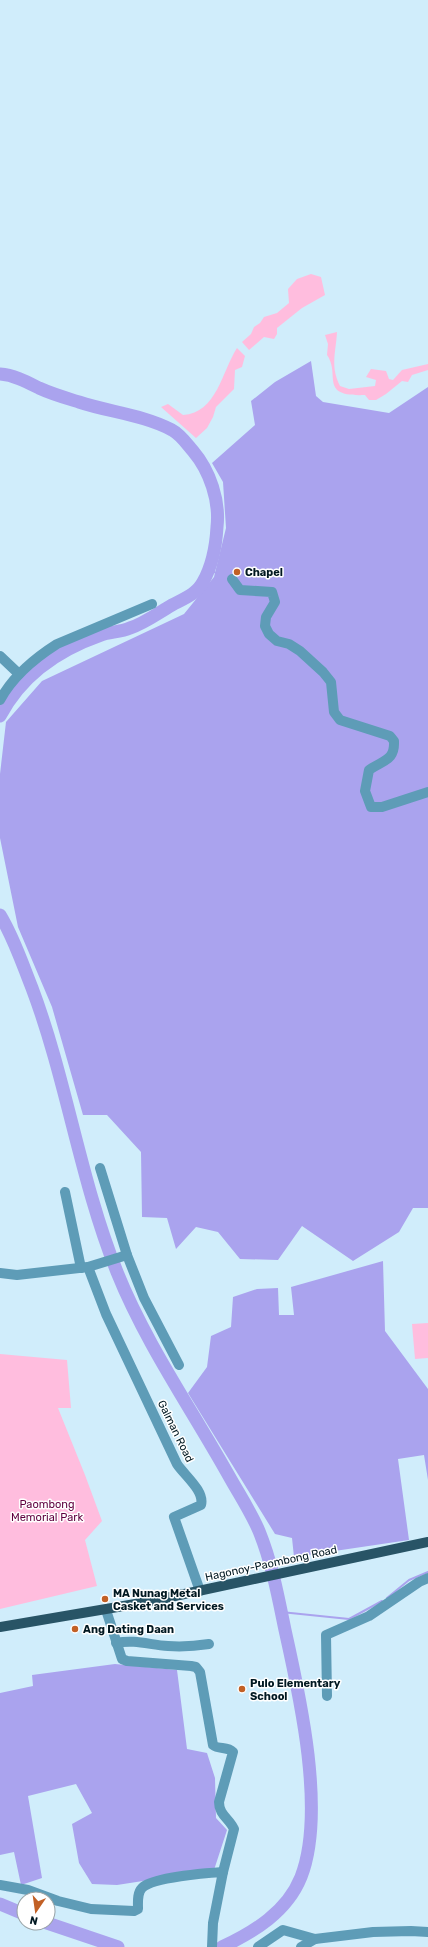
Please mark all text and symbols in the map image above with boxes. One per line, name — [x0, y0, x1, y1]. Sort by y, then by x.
place label: Chapel — [245, 566, 283, 579]
marker: Chapel — [232, 567, 242, 577]
street label: Galman Road — [155, 1398, 196, 1464]
park label: Paombong Memorial Park — [11, 1498, 83, 1524]
street label: Hagonoy-Paombong Road — [204, 1543, 338, 1584]
place label: MA Nunag Metal Casket and Services — [113, 1587, 224, 1613]
marker: MA Nunag Metal Casket and Services — [100, 1594, 110, 1604]
place label: Ang Dating Daan — [83, 1623, 174, 1636]
marker: Ang Dating Daan — [70, 1624, 80, 1634]
place label: Pulo Elementary School — [250, 1677, 341, 1703]
marker: Pulo Elementary School — [237, 1684, 247, 1694]
north arrow — [16, 1891, 56, 1931]
text: N — [28, 1913, 39, 1927]

